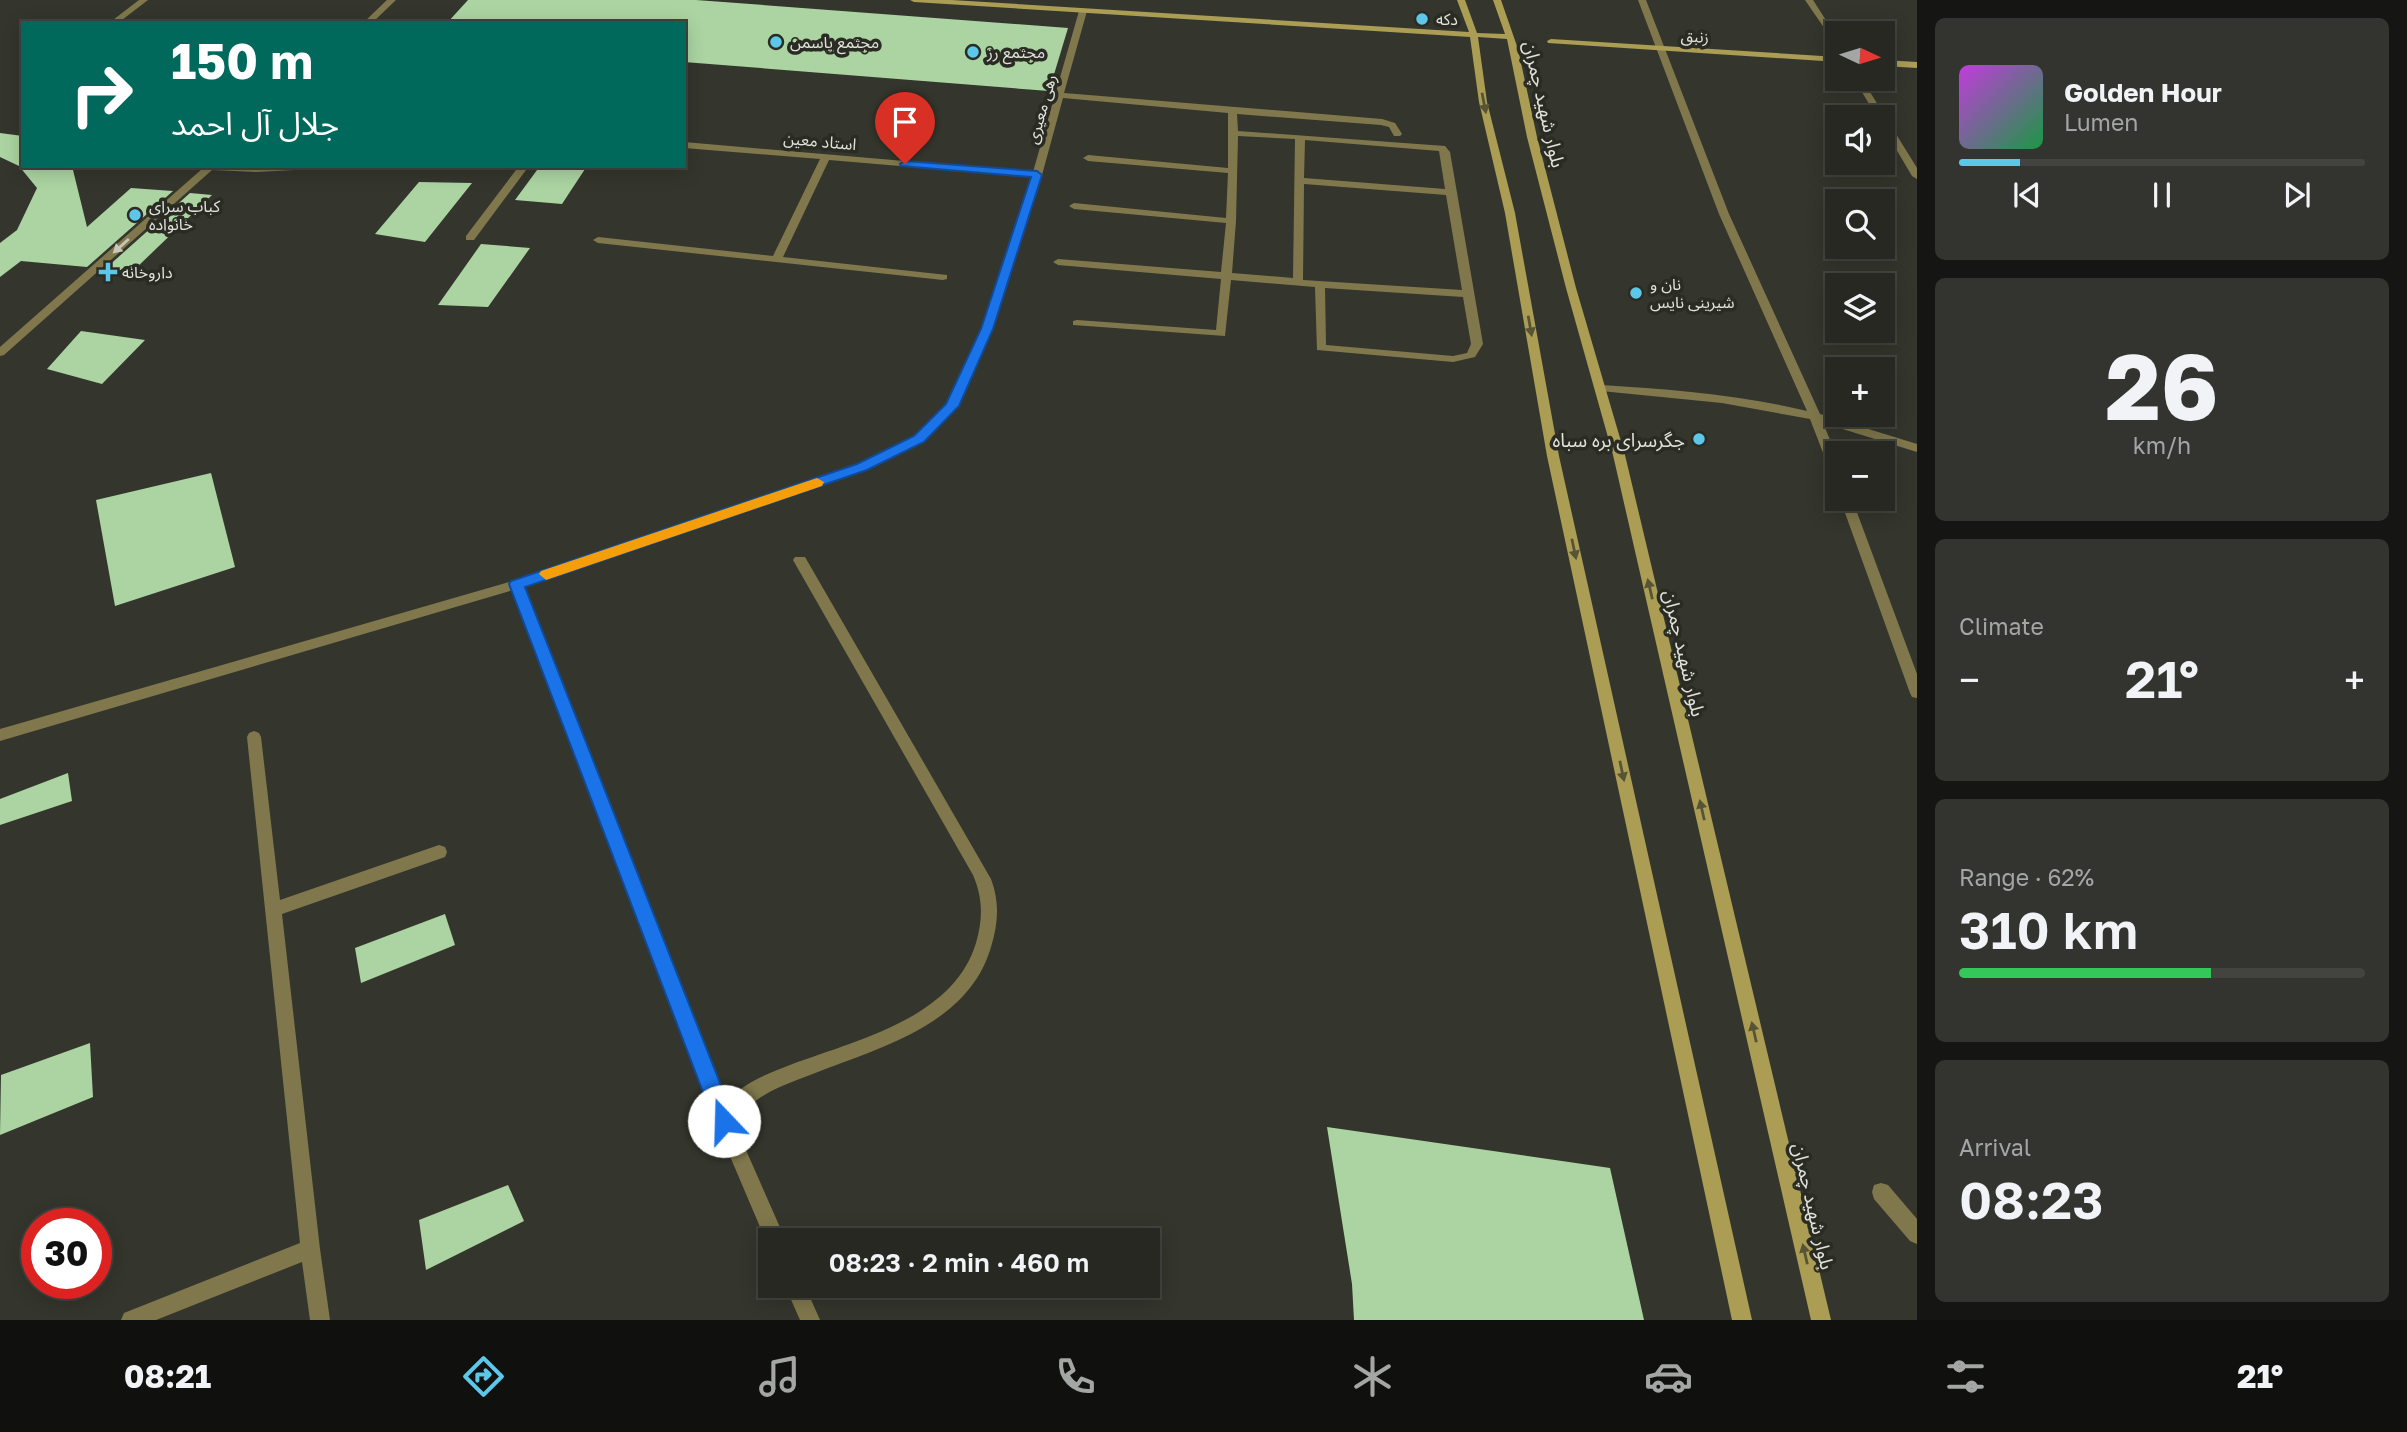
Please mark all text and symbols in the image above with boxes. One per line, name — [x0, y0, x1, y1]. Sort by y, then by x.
place label: دکه — [1436, 9, 1458, 29]
marker: دکه — [1414, 11, 1430, 27]
north arrow — [1825, 21, 1895, 91]
map controls — [1825, 21, 1895, 511]
street label: زنبق — [1680, 25, 1710, 48]
text: 150 m — [171, 31, 313, 90]
place label: مجتمع یاسمن — [790, 32, 879, 55]
marker: مجتمع یاسمن — [768, 34, 784, 50]
street label: بلوار شهید چمران — [1517, 38, 1571, 170]
place label: مجتمع رز — [986, 42, 1045, 65]
marker: مجتمع رز — [965, 44, 981, 60]
icon: right — [56, 49, 147, 140]
street label: رهی معیری — [1022, 72, 1060, 146]
text: Golden Hour — [2064, 77, 2222, 108]
pin — [875, 92, 935, 164]
one-way arrow — [1479, 92, 1490, 114]
icon: arrive — [886, 103, 924, 141]
text: جلال آل احمد — [171, 104, 339, 142]
button: sound — [1825, 105, 1895, 175]
text: Lumen — [2064, 108, 2138, 136]
street label: استاد معین — [783, 128, 857, 154]
icon: previous — [2008, 176, 2046, 214]
icon: pause — [2143, 176, 2181, 214]
icon: next — [2278, 176, 2316, 214]
button: search — [1825, 189, 1895, 259]
place label: کباب سرای خانواده — [149, 196, 220, 234]
marker: کباب سرای خانواده — [127, 207, 143, 223]
one-way arrow — [112, 238, 129, 253]
place label: داروخانه — [122, 262, 173, 282]
marker: داروخانه — [100, 264, 116, 280]
button: layers — [1825, 273, 1895, 343]
place label: نان و شیرینی نایس — [1650, 274, 1734, 312]
marker: نان و شیرینی نایس — [1628, 285, 1644, 301]
one-way arrow — [1525, 315, 1536, 337]
text: 26 — [2105, 331, 2219, 440]
button: + — [1825, 357, 1895, 427]
place label: جگرسرای بره سباه — [1553, 428, 1685, 452]
marker: جگرسرای بره سباه — [1691, 431, 1707, 447]
text: km/h — [2133, 431, 2191, 459]
button: − — [1825, 441, 1895, 511]
one-way arrow — [1568, 538, 1579, 560]
one-way arrow — [1645, 578, 1656, 600]
street label: بلوار شهید چمران — [1657, 587, 1711, 719]
text: Climate — [1959, 612, 2044, 640]
text: 21° — [2125, 647, 2199, 709]
text: − — [1959, 657, 1980, 702]
text: + — [2344, 657, 2365, 702]
one-way arrow — [1617, 760, 1628, 782]
one-way arrow — [1696, 799, 1707, 821]
text: Range · 62% — [1959, 863, 2094, 891]
text: 310 km — [1959, 898, 2138, 960]
one-way arrow — [1748, 1021, 1759, 1043]
position arrow — [687, 1084, 761, 1158]
text: Arrival — [1959, 1133, 2031, 1161]
street label: بلوار شهید چمران — [1786, 1140, 1840, 1272]
text: 08:23 — [1959, 1168, 2104, 1230]
speed limit sign: 30 — [21, 1208, 112, 1299]
one-way arrow — [1800, 1242, 1811, 1264]
text: 08:23 · 2 min · 460 m — [829, 1247, 1089, 1278]
icon: directions — [459, 1352, 508, 1401]
icon: music — [755, 1352, 804, 1401]
icon: phone — [1051, 1352, 1100, 1401]
icon: climate — [1348, 1352, 1397, 1401]
icon: car — [1644, 1352, 1693, 1401]
icon: filters — [1941, 1352, 1990, 1401]
text: 08:21 — [124, 1357, 211, 1395]
text: 21° — [2237, 1357, 2283, 1395]

